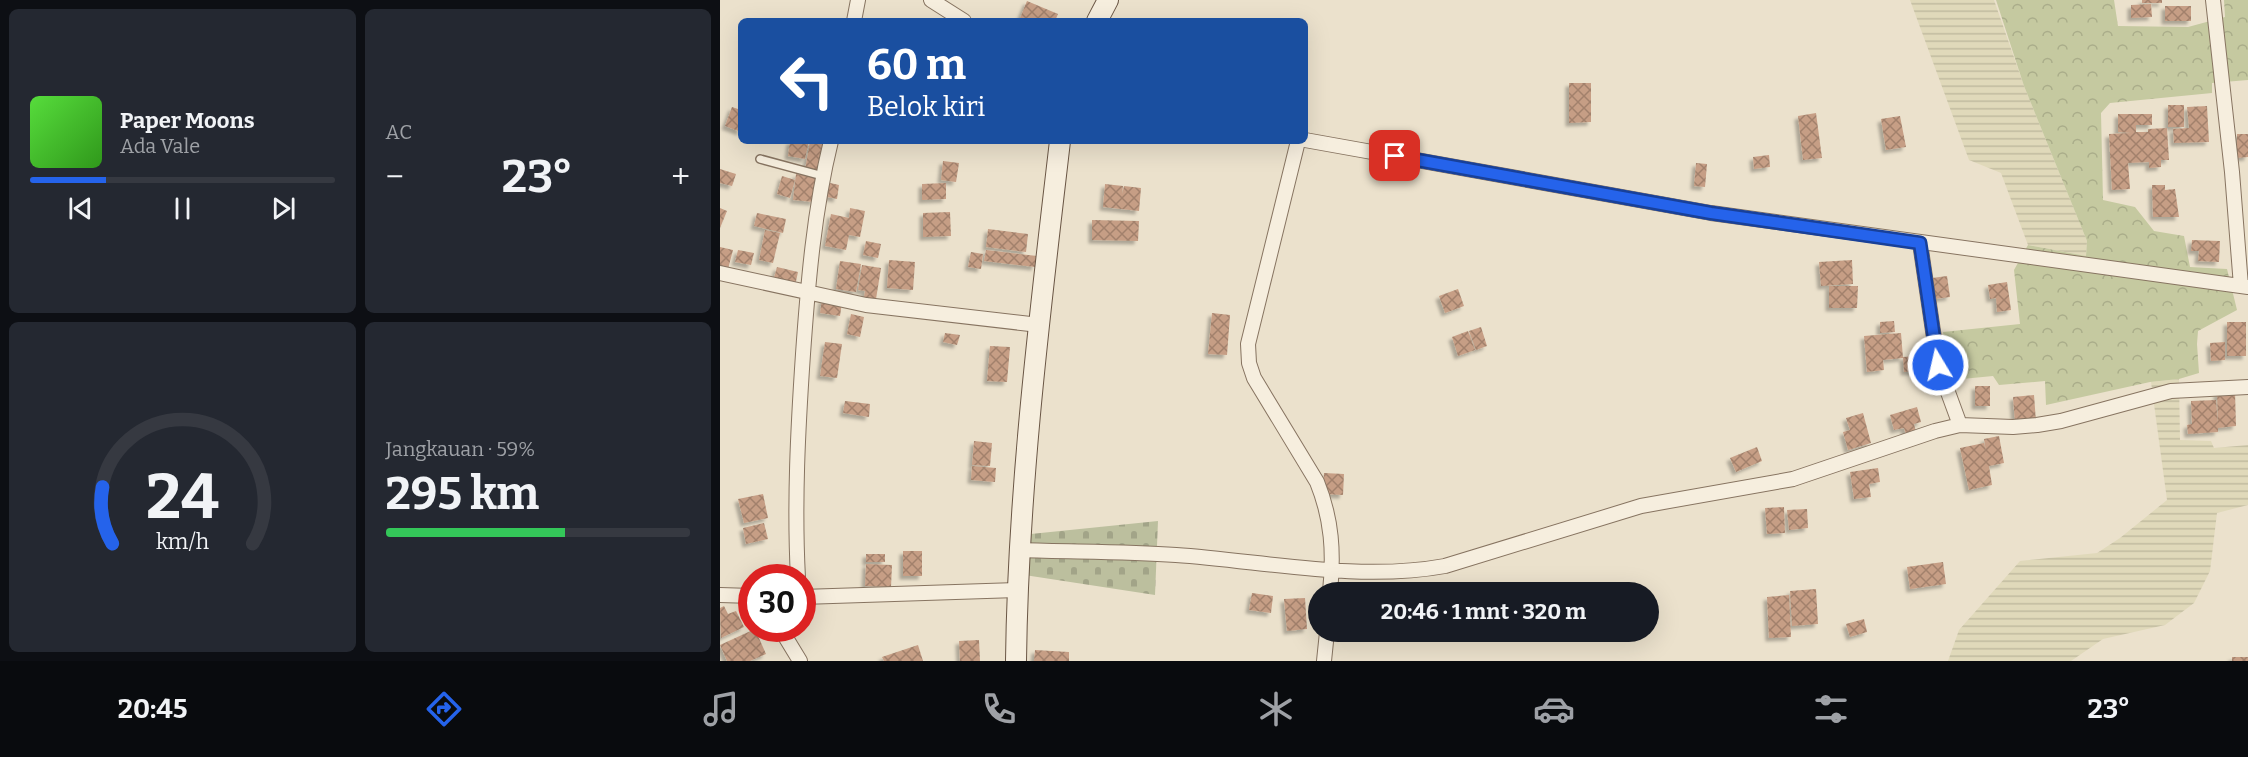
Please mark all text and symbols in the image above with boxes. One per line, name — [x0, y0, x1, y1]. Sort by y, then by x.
text: 60 m — [867, 40, 966, 90]
icon: left — [768, 42, 846, 120]
text: Belok kiri — [867, 91, 985, 123]
text: Paper Moons — [120, 107, 255, 134]
text: AC — [386, 120, 412, 144]
pin — [1369, 130, 1420, 181]
text: Ada Vale — [120, 134, 200, 158]
icon: arrive — [1378, 139, 1411, 172]
text: 23° — [502, 150, 573, 204]
text: − — [386, 157, 404, 197]
text: + — [671, 157, 690, 197]
icon: previous — [64, 192, 97, 225]
icon: pause — [166, 192, 199, 225]
icon: next — [267, 192, 300, 225]
position arrow — [1906, 333, 1970, 397]
text: Jangkauan · 59% — [386, 437, 535, 461]
text: 24 — [146, 460, 219, 535]
text: 295 km — [386, 467, 539, 521]
text: km/h — [156, 529, 209, 555]
speed limit sign: 30 — [738, 564, 816, 642]
text: 20:46 · 1 mnt · 320 m — [1381, 598, 1586, 625]
icon: directions — [423, 688, 465, 730]
icon: music — [700, 688, 742, 730]
icon: phone — [978, 688, 1020, 730]
icon: climate — [1255, 688, 1297, 730]
icon: car — [1533, 688, 1575, 730]
icon: filters — [1810, 688, 1852, 730]
text: 20:45 — [118, 693, 188, 725]
text: 23° — [2088, 693, 2130, 725]

